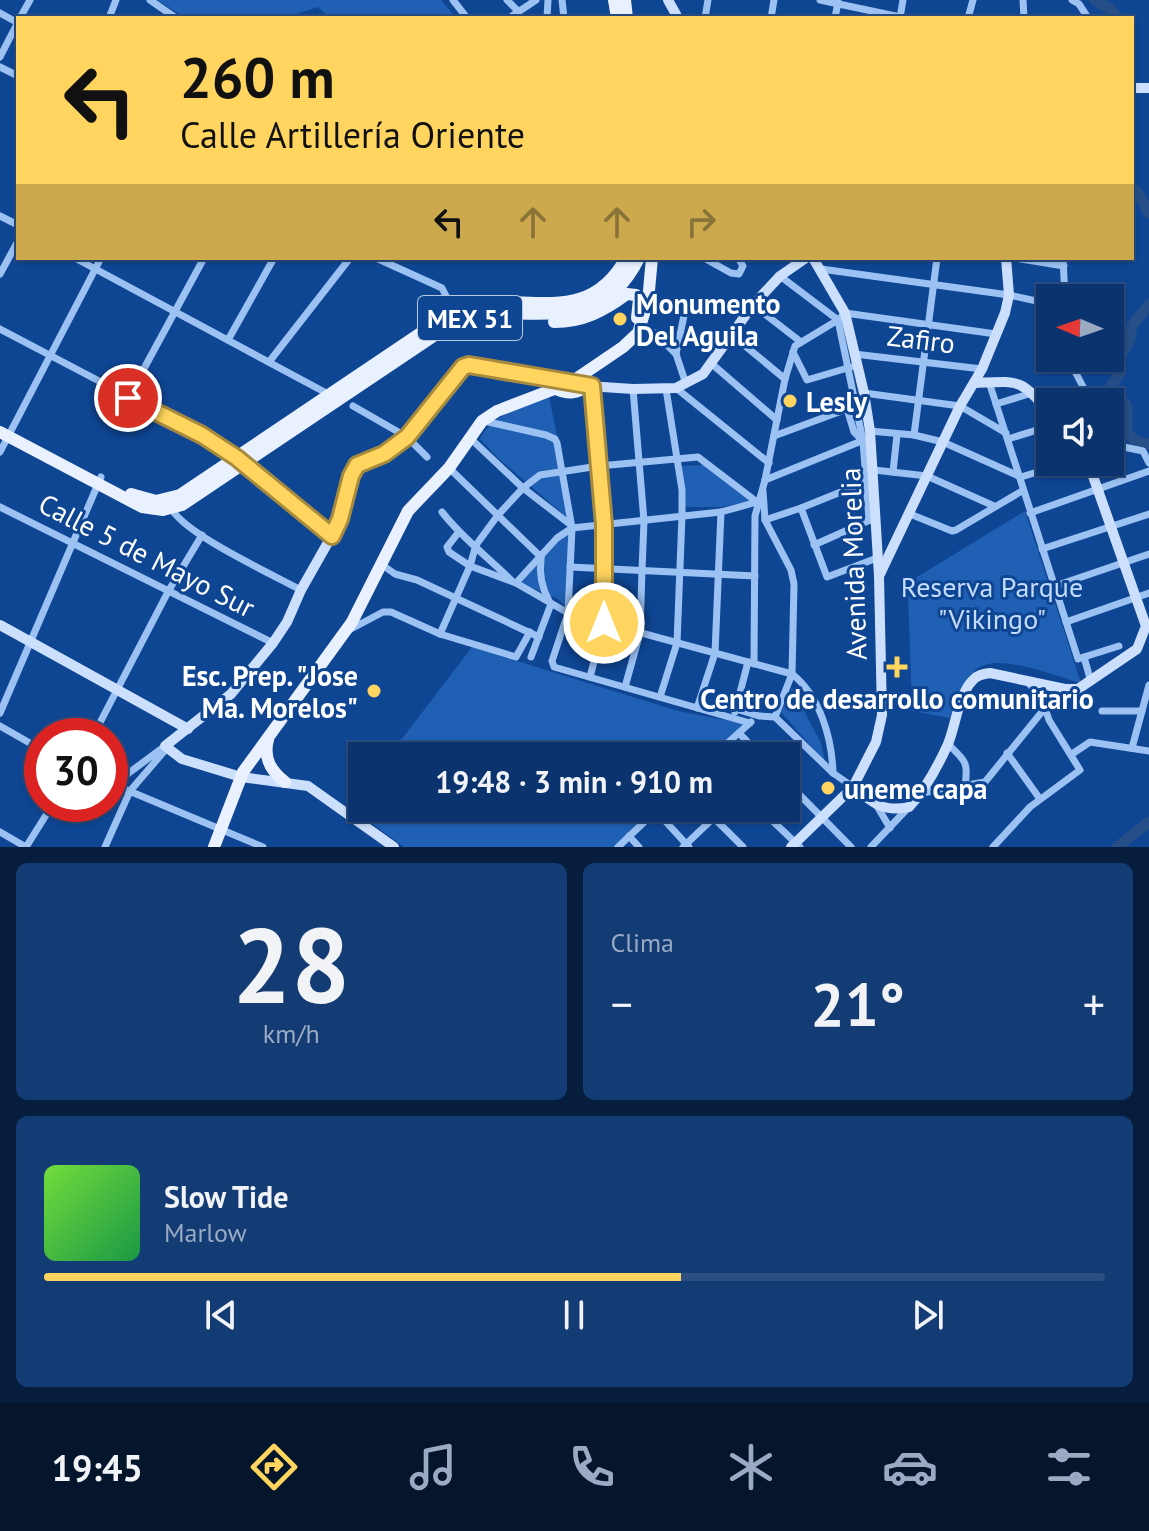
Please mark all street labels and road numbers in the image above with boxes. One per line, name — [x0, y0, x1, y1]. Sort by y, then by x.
road number: MEX 51 — [418, 296, 522, 340]
street label: Zafiro — [885, 316, 957, 362]
street label: Avenida Morelia — [831, 467, 875, 661]
street label: Calle 5 de Mayo Sur — [33, 485, 262, 626]

